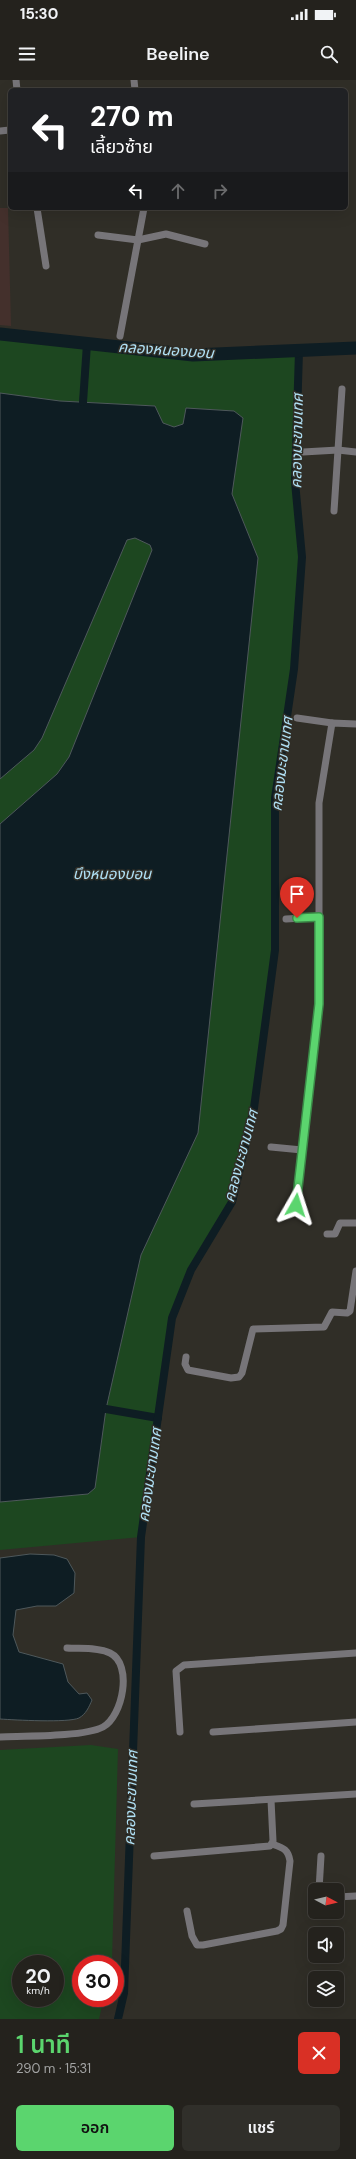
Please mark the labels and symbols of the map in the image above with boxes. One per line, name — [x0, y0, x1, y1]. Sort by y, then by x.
water label: คลองหนองบอน — [117, 337, 215, 363]
water label: คลองมะขามเทศ — [286, 392, 308, 489]
water label: คลองมะขามเทศ — [266, 714, 298, 812]
water label: บึงหนองบอน — [73, 864, 152, 884]
pin — [280, 877, 314, 918]
water label: คลองมะขามเทศ — [219, 1106, 263, 1205]
position arrow — [275, 1184, 317, 1226]
water label: คลองมะขามเทศ — [133, 1425, 167, 1524]
water label: คลองมะขามเทศ — [119, 1749, 143, 1846]
north arrow — [308, 1883, 344, 1919]
speed limit sign: 30 — [72, 1955, 124, 2007]

